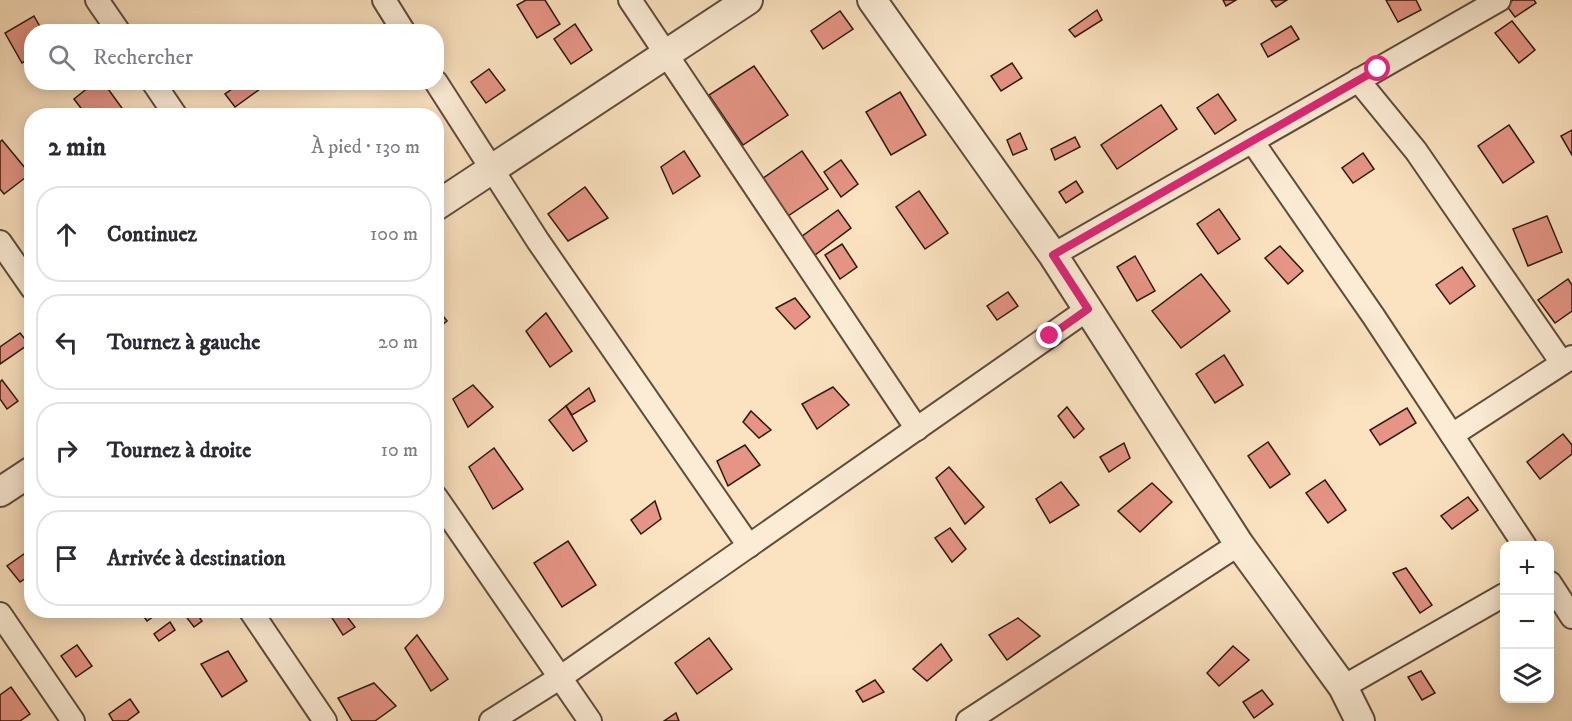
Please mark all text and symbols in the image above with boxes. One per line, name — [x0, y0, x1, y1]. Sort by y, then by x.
search box — [24, 24, 444, 90]
icon: search — [45, 41, 78, 74]
text: Rechercher — [93, 44, 193, 71]
route start — [1364, 55, 1390, 81]
text: 2 min — [48, 131, 106, 164]
text: À pied · 130 m — [311, 135, 420, 160]
icon: ahead — [50, 218, 83, 251]
text: Continuez — [107, 221, 197, 248]
text: 100 m — [370, 222, 418, 247]
route end — [1036, 322, 1062, 348]
icon: left — [50, 326, 83, 359]
text: Tournez à gauche — [107, 329, 260, 356]
text: 20 m — [378, 330, 418, 355]
icon: right — [50, 434, 83, 467]
text: Tournez à droite — [107, 437, 251, 464]
text: 10 m — [381, 438, 418, 463]
map controls — [1500, 541, 1554, 703]
button: + — [1500, 541, 1554, 595]
icon: arrive — [50, 542, 83, 575]
text: Arrivée à destination — [107, 545, 286, 572]
button: − — [1500, 595, 1554, 649]
button: layers — [1500, 649, 1554, 703]

